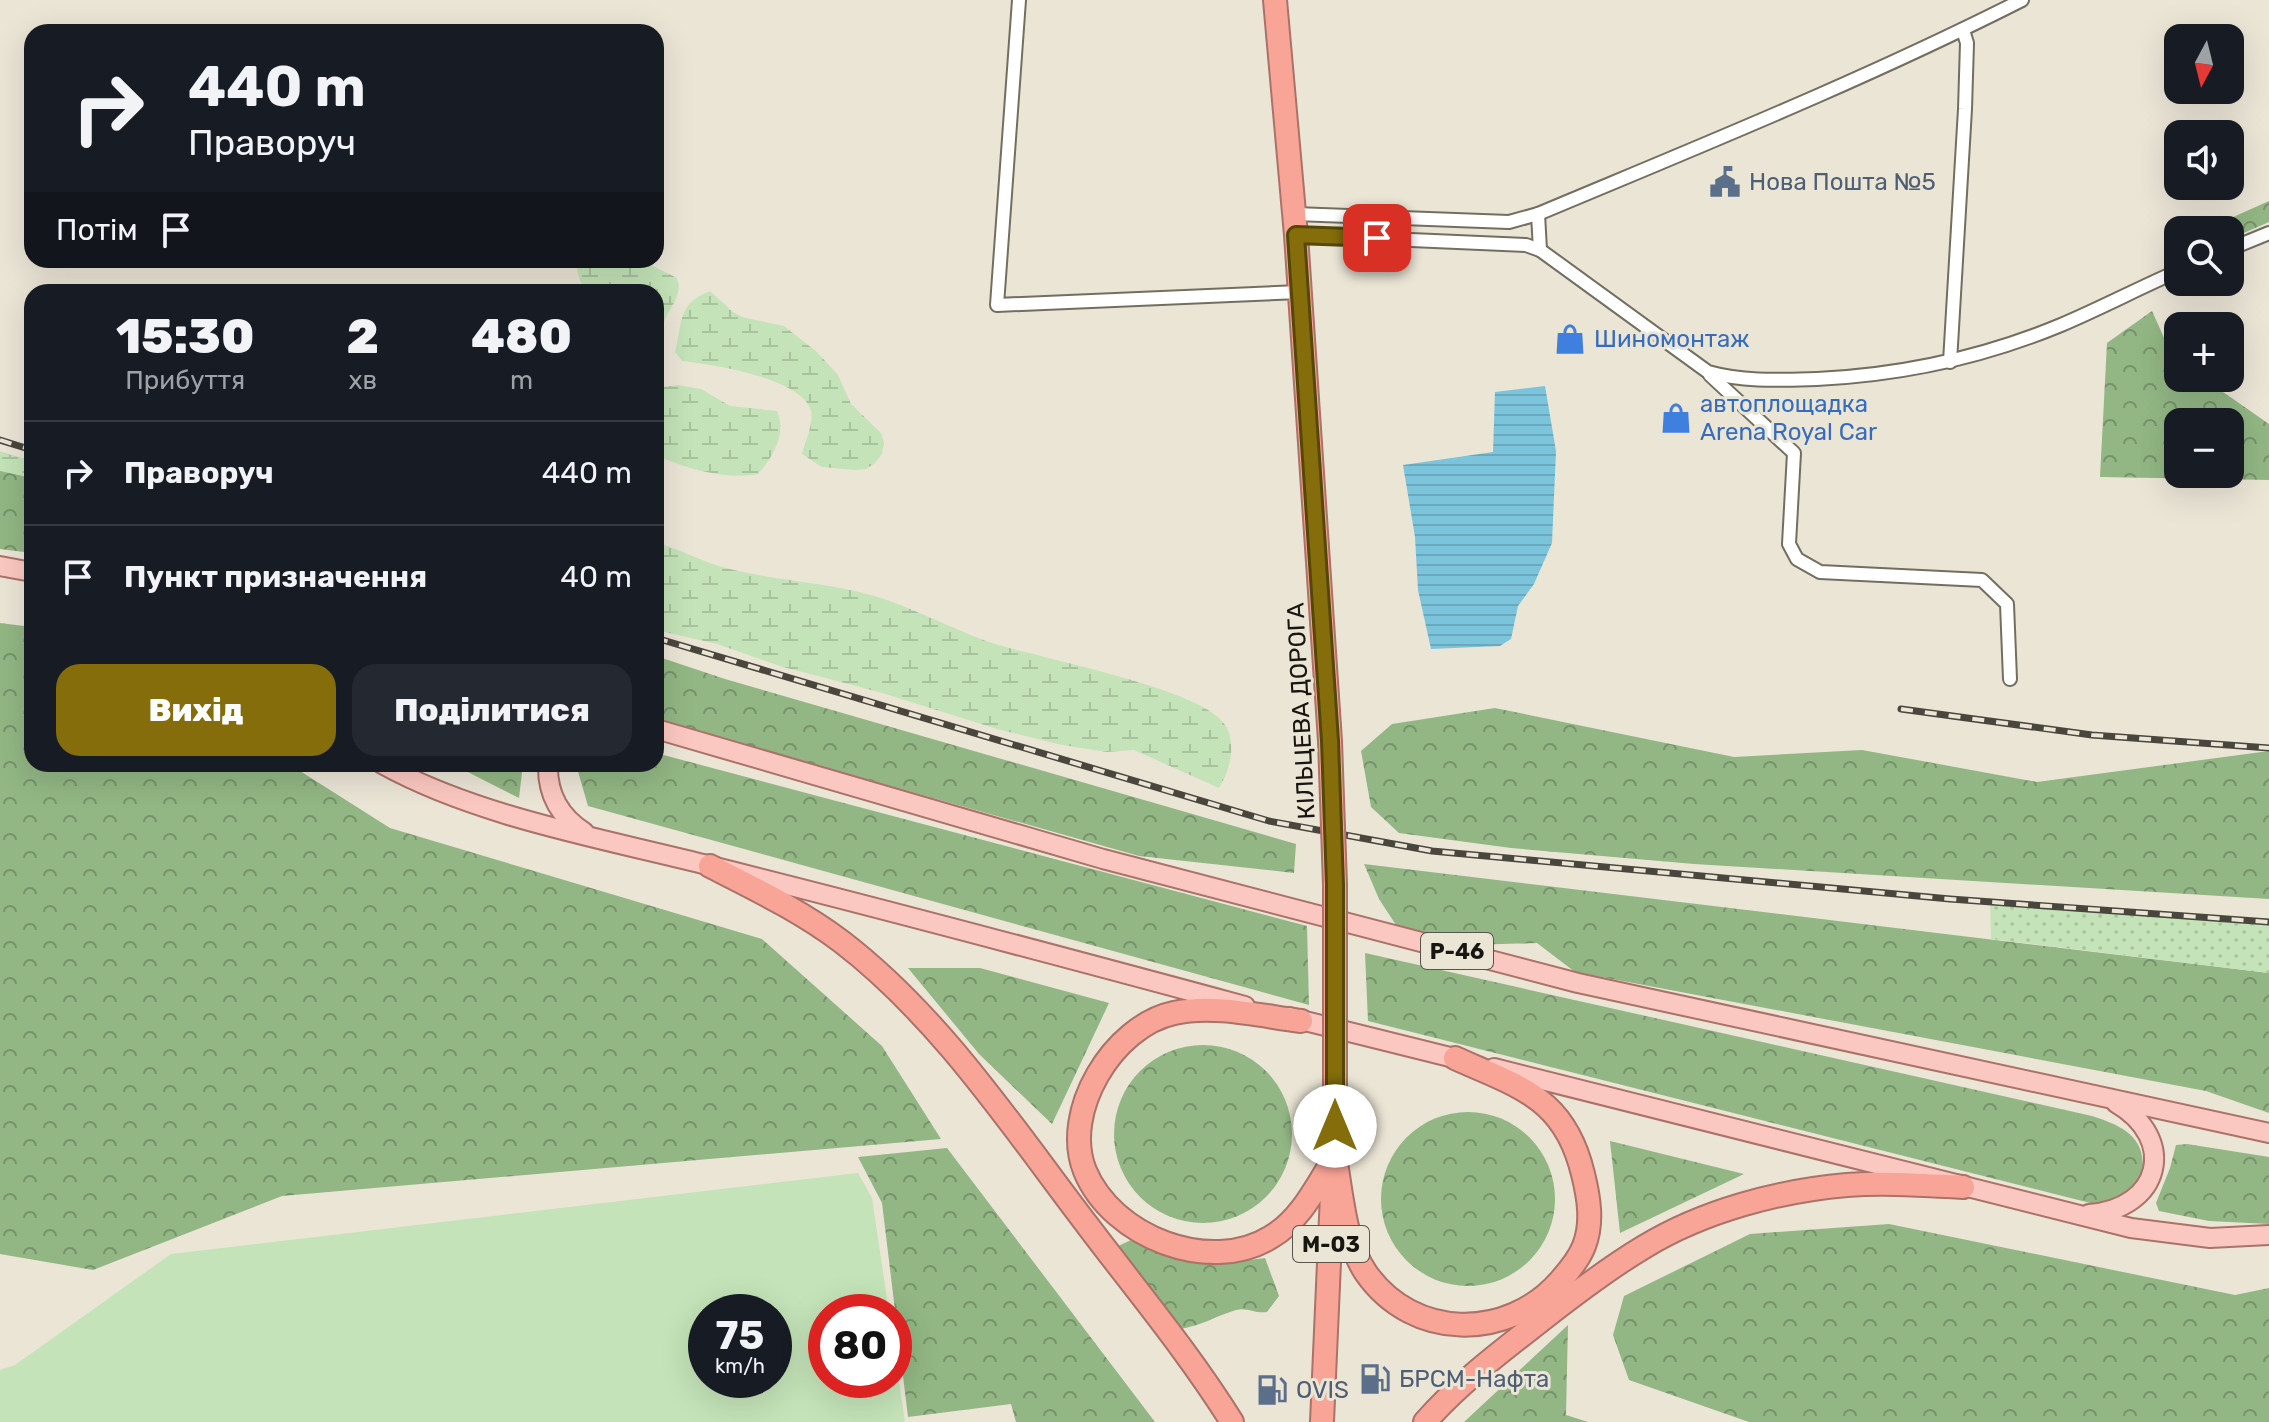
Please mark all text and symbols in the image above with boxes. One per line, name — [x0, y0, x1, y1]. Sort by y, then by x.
north arrow — [2164, 24, 2244, 104]
map controls — [2164, 24, 2244, 488]
text: 440 m — [188, 54, 366, 120]
icon: right — [56, 56, 160, 160]
button: sound — [2164, 120, 2244, 200]
text: Праворуч — [188, 121, 356, 164]
public building icon: Нова Пошта №5 — [1708, 165, 1742, 199]
place label: Нова Пошта №5 — [1749, 168, 1936, 196]
pin — [1343, 204, 1411, 272]
icon: arrive — [154, 208, 198, 252]
text: Потім — [56, 212, 138, 248]
icon: arrive — [1355, 216, 1399, 260]
button: search — [2164, 216, 2244, 296]
text: 15:30 — [116, 308, 255, 365]
text: 2 — [347, 308, 379, 365]
text: 480 — [471, 308, 572, 365]
button: + — [2164, 312, 2244, 392]
shop icon: Шиномонтаж — [1553, 322, 1587, 356]
place label: Шиномонтаж — [1594, 325, 1749, 353]
text: Прибуття — [125, 365, 245, 396]
text: хв — [348, 365, 377, 396]
text: m — [510, 365, 533, 396]
place label: автоплощадка Arena Royal Car — [1700, 390, 1877, 446]
shop icon: автоплощадка Arena Royal Car — [1659, 401, 1693, 435]
button: − — [2164, 408, 2244, 488]
icon: right — [56, 451, 100, 495]
text: Праворуч — [124, 455, 274, 491]
text: 440 m — [542, 455, 632, 491]
icon: arrive — [56, 555, 100, 599]
text: Пункт призначення — [124, 559, 427, 595]
text: 40 m — [560, 559, 632, 595]
street label: КІЛЬЦЕВА ДОРОГА — [1281, 602, 1321, 820]
button: Вихід — [56, 664, 336, 756]
button: Поділитися — [352, 664, 632, 756]
road number: Р-46 — [1421, 933, 1493, 969]
position arrow — [1293, 1084, 1377, 1168]
road number: М-03 — [1293, 1226, 1369, 1262]
speed limit sign: 80 — [808, 1294, 912, 1398]
text: 75 — [716, 1312, 764, 1359]
text: km/h — [715, 1354, 765, 1378]
fuel station icon: БРСМ-Нафта — [1358, 1362, 1392, 1396]
place label: БРСМ-Нафта — [1399, 1365, 1549, 1393]
fuel station icon: OVIS — [1255, 1373, 1289, 1407]
place label: OVIS — [1296, 1376, 1349, 1404]

